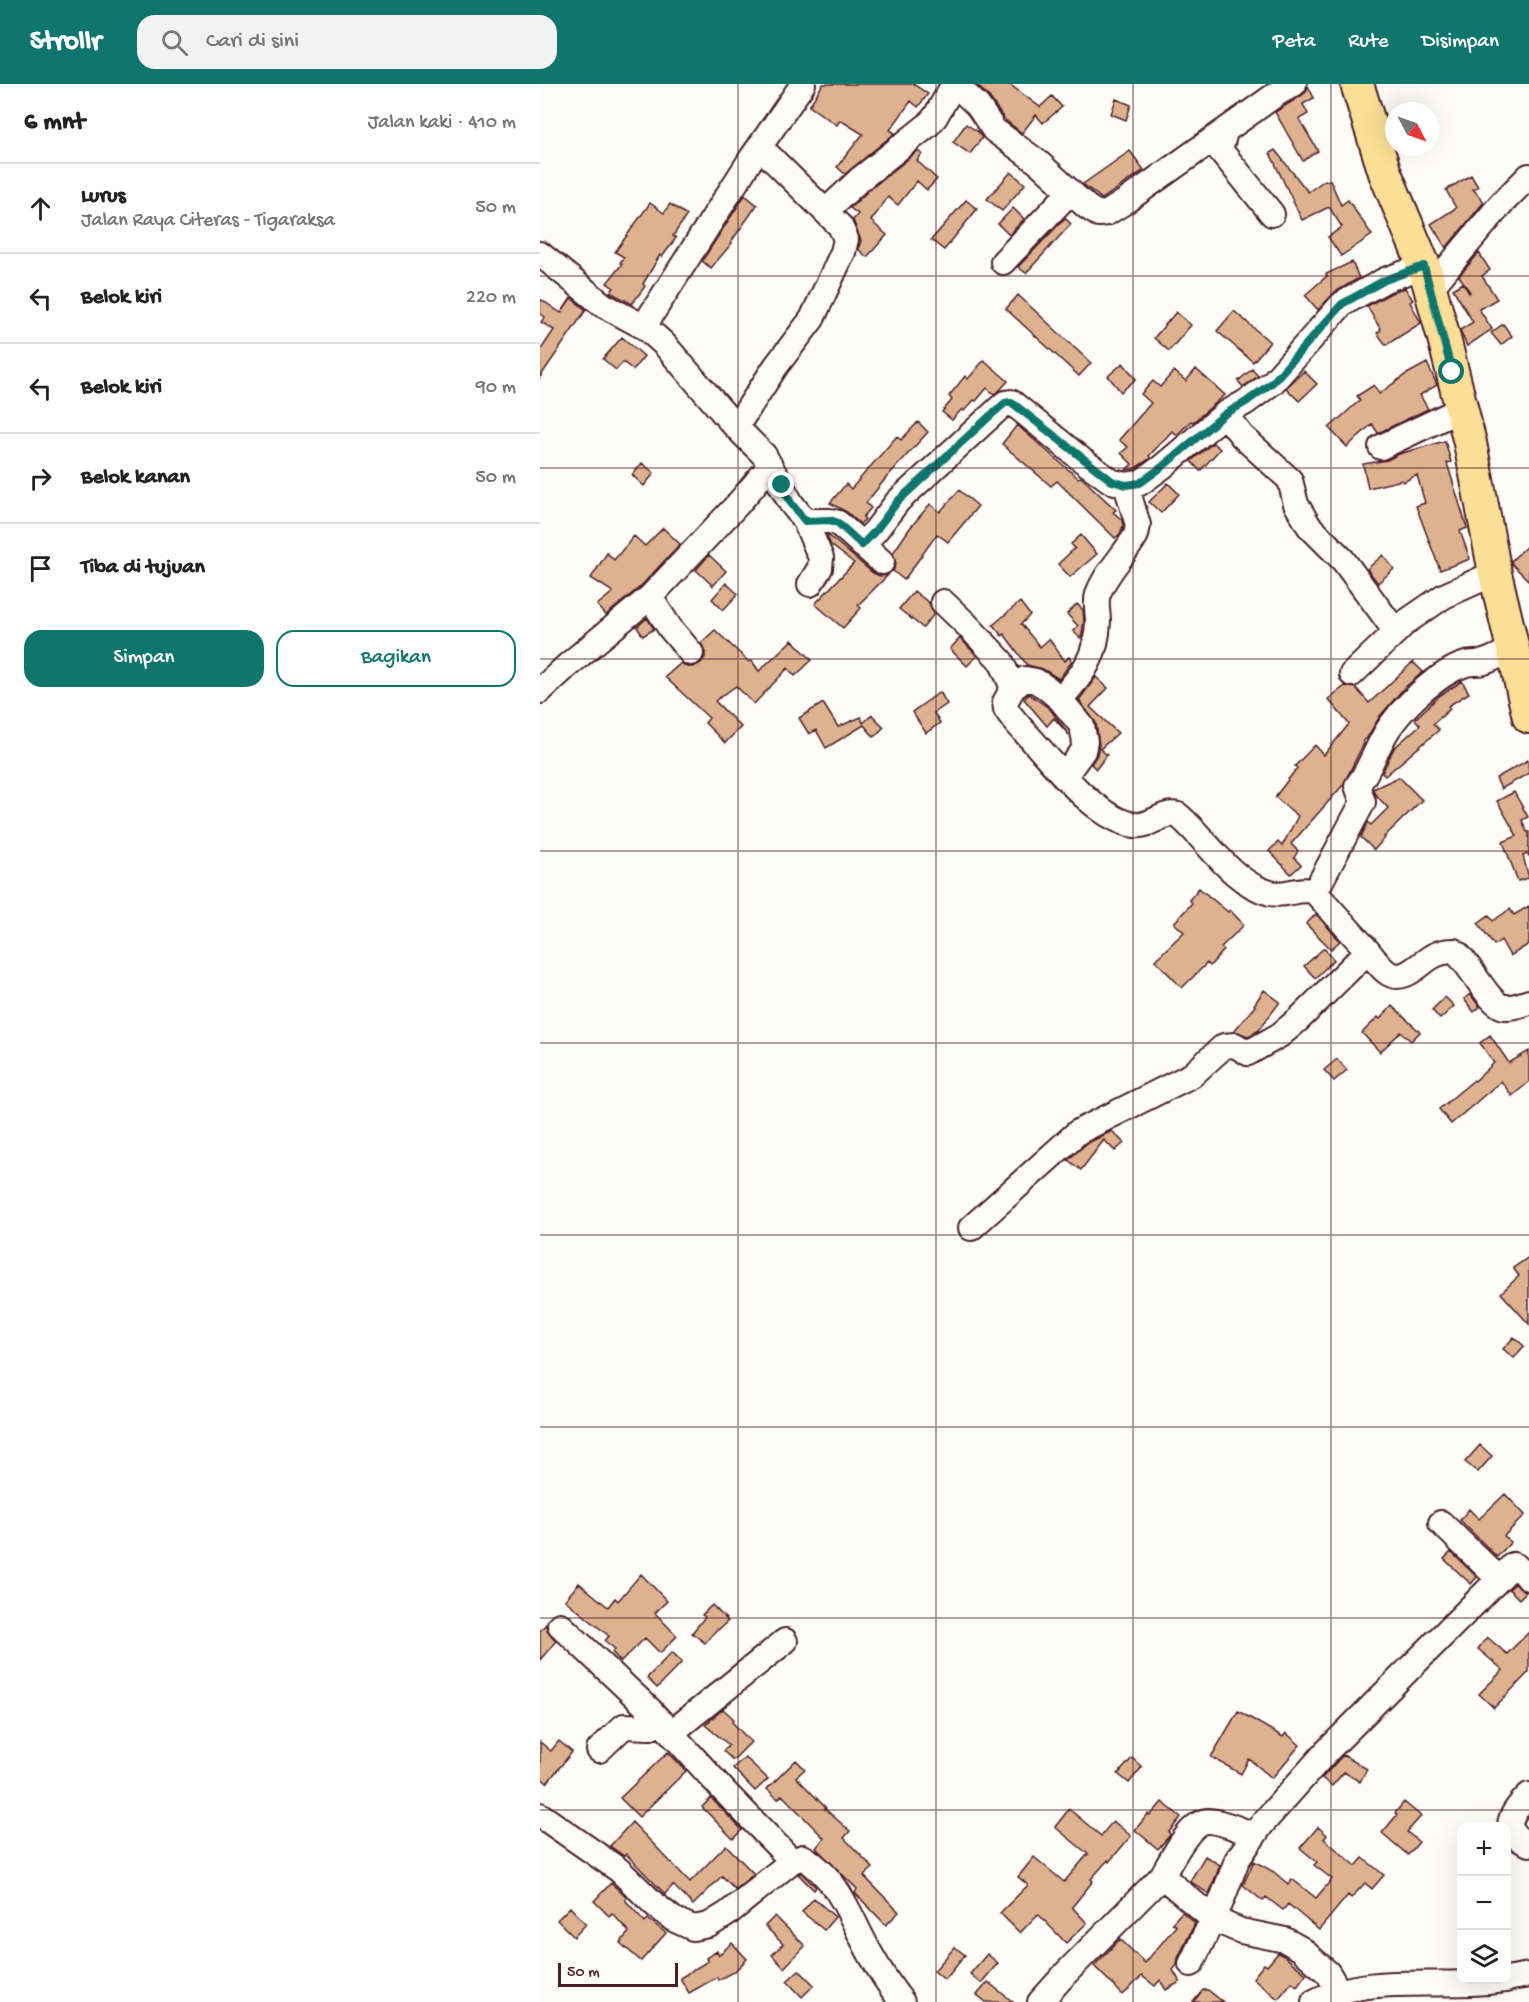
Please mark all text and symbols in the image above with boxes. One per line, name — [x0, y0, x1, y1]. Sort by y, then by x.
search box — [137, 15, 557, 69]
text: Strollr — [30, 26, 101, 59]
icon: search — [158, 26, 191, 59]
text: Cari di sini — [206, 29, 299, 55]
text: Peta — [1273, 30, 1315, 55]
text: Rute — [1348, 30, 1389, 55]
text: Disimpan — [1422, 30, 1499, 55]
north arrow — [1385, 102, 1439, 156]
text: 6 mnt — [24, 108, 85, 139]
text: Jalan kaki · 410 m — [368, 112, 516, 135]
text: Lurus — [81, 184, 126, 210]
icon: ahead — [24, 192, 57, 225]
text: 50 m — [475, 197, 516, 220]
text: Jalan Raya Citeras - Tigaraksa — [81, 210, 335, 233]
icon: left — [24, 282, 57, 315]
text: Belok kiri — [81, 285, 162, 311]
text: 220 m — [466, 287, 516, 310]
route start — [1438, 358, 1464, 384]
icon: left — [24, 372, 57, 405]
text: Belok kiri — [81, 375, 162, 401]
text: 90 m — [476, 377, 516, 400]
icon: right — [24, 462, 57, 495]
text: Belok kanan — [81, 465, 190, 491]
text: 50 m — [475, 467, 516, 490]
route end — [768, 471, 794, 497]
icon: arrive — [24, 552, 57, 585]
text: Tiba di tujuan — [81, 555, 205, 581]
button: Simpan — [24, 630, 264, 687]
button: Bagikan — [276, 630, 516, 687]
map controls — [1457, 1822, 1511, 1984]
button: + — [1457, 1822, 1511, 1876]
button: − — [1457, 1876, 1511, 1930]
button: layers — [1457, 1930, 1511, 1984]
scale bar — [558, 1960, 678, 1988]
text: 50 m — [567, 1964, 600, 1983]

